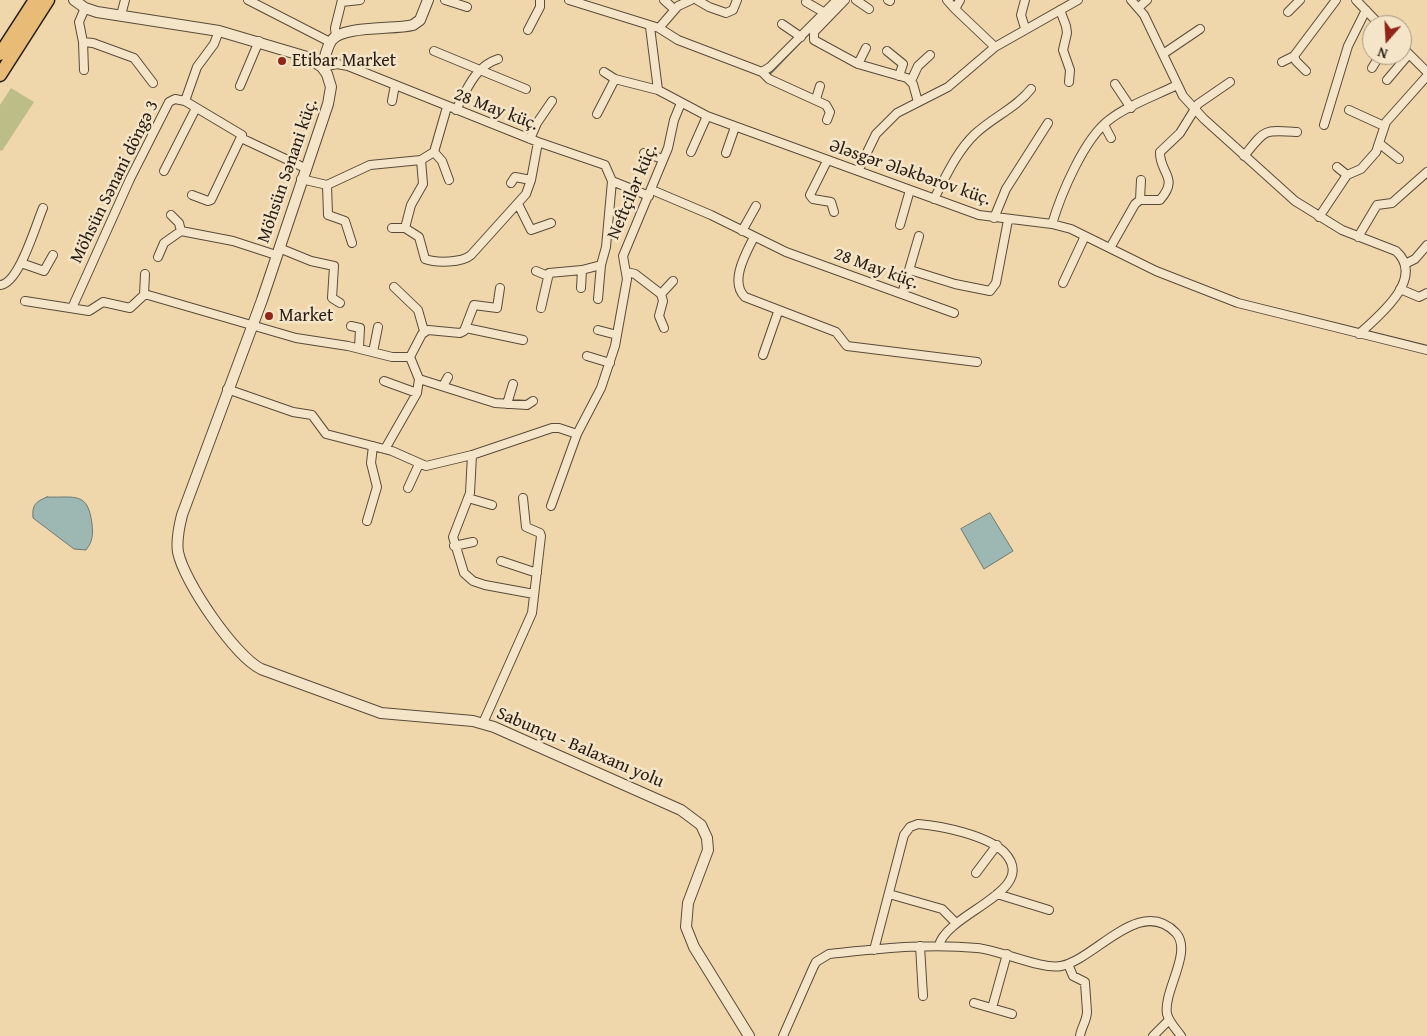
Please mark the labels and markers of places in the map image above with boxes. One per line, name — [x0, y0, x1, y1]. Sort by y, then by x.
place label: Etibar Market — [292, 50, 396, 72]
marker: Etibar Market — [276, 55, 288, 67]
place label: Market — [279, 305, 333, 327]
marker: Market — [263, 310, 275, 322]

